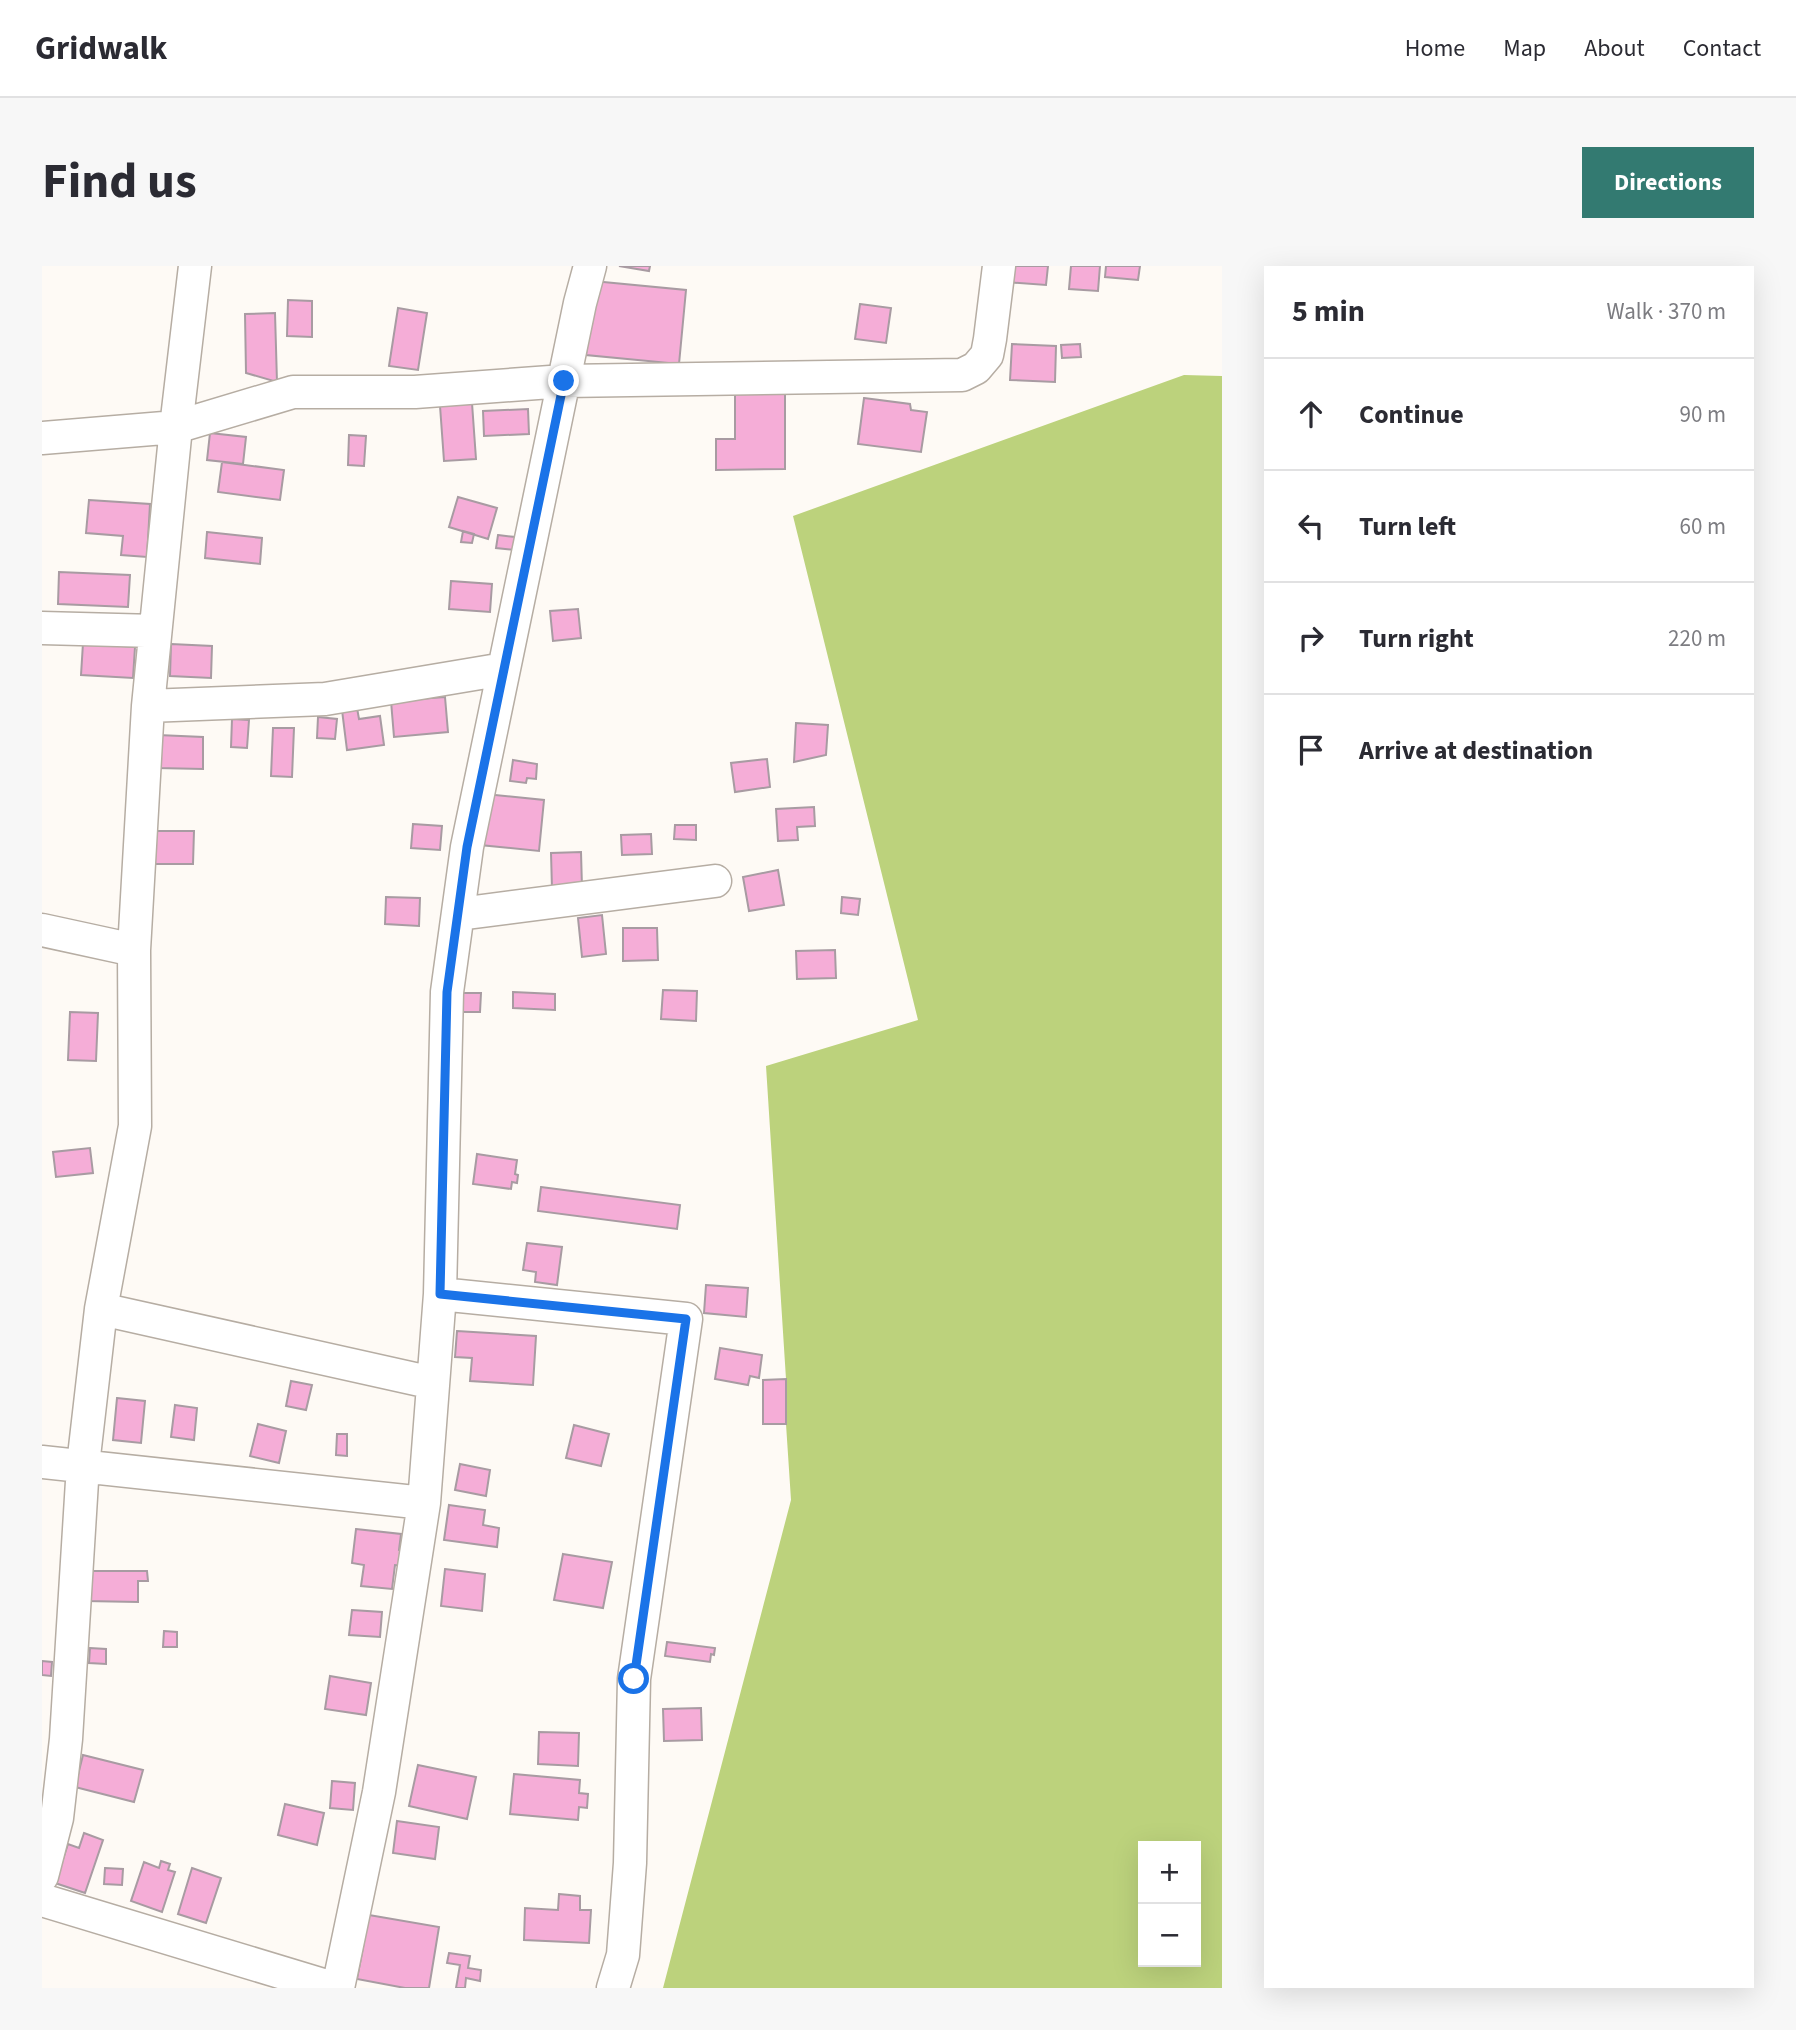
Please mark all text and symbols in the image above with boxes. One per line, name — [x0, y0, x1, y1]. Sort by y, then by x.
text: Gridwalk — [35, 25, 167, 72]
text: Home — [1405, 31, 1465, 66]
text: Map — [1503, 31, 1546, 66]
text: About — [1584, 31, 1645, 66]
text: Contact — [1683, 31, 1761, 66]
text: Find us — [42, 147, 197, 217]
button: Directions — [1582, 147, 1754, 218]
text: 5 min — [1292, 290, 1365, 333]
text: Walk · 370 m — [1607, 295, 1726, 328]
route end — [548, 365, 579, 396]
icon: ahead — [1292, 395, 1330, 433]
text: Continue — [1359, 396, 1464, 433]
text: 90 m — [1679, 398, 1726, 431]
icon: left — [1292, 507, 1330, 545]
text: Turn left — [1359, 508, 1456, 545]
text: 60 m — [1679, 510, 1726, 543]
icon: right — [1292, 619, 1330, 657]
text: Turn right — [1359, 620, 1474, 657]
text: 220 m — [1668, 622, 1726, 655]
icon: arrive — [1292, 731, 1330, 769]
text: Arrive at destination — [1359, 732, 1593, 769]
route start — [618, 1663, 649, 1694]
map controls — [1138, 1841, 1201, 1967]
button: + — [1138, 1841, 1201, 1904]
button: − — [1138, 1904, 1201, 1967]

